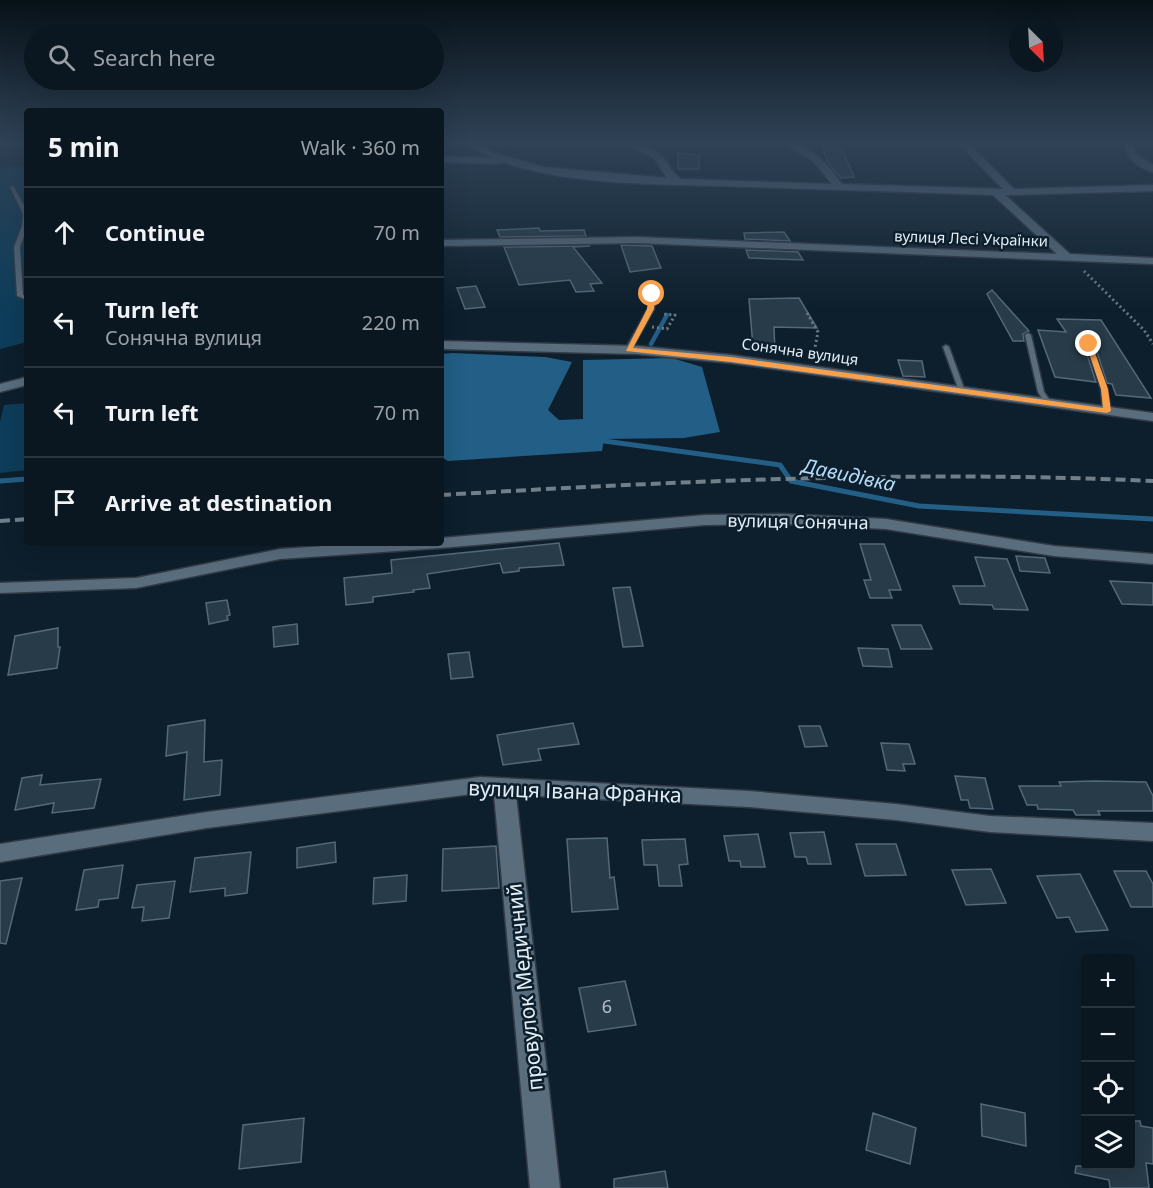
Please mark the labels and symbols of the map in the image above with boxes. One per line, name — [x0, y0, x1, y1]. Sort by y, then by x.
north arrow — [1009, 18, 1063, 72]
street label: вулиця Лесі Українки — [894, 225, 1048, 251]
route start — [638, 280, 664, 306]
route end — [1075, 330, 1101, 356]
street label: Сонячна вулиця — [740, 333, 860, 369]
water label: Давидівка — [798, 451, 898, 498]
street label: вулиця Сонячна — [727, 508, 869, 534]
street label: вулиця Івана Франка — [468, 773, 682, 809]
street label: провулок Медичний — [499, 882, 549, 1092]
house number: 6 — [602, 994, 612, 1018]

